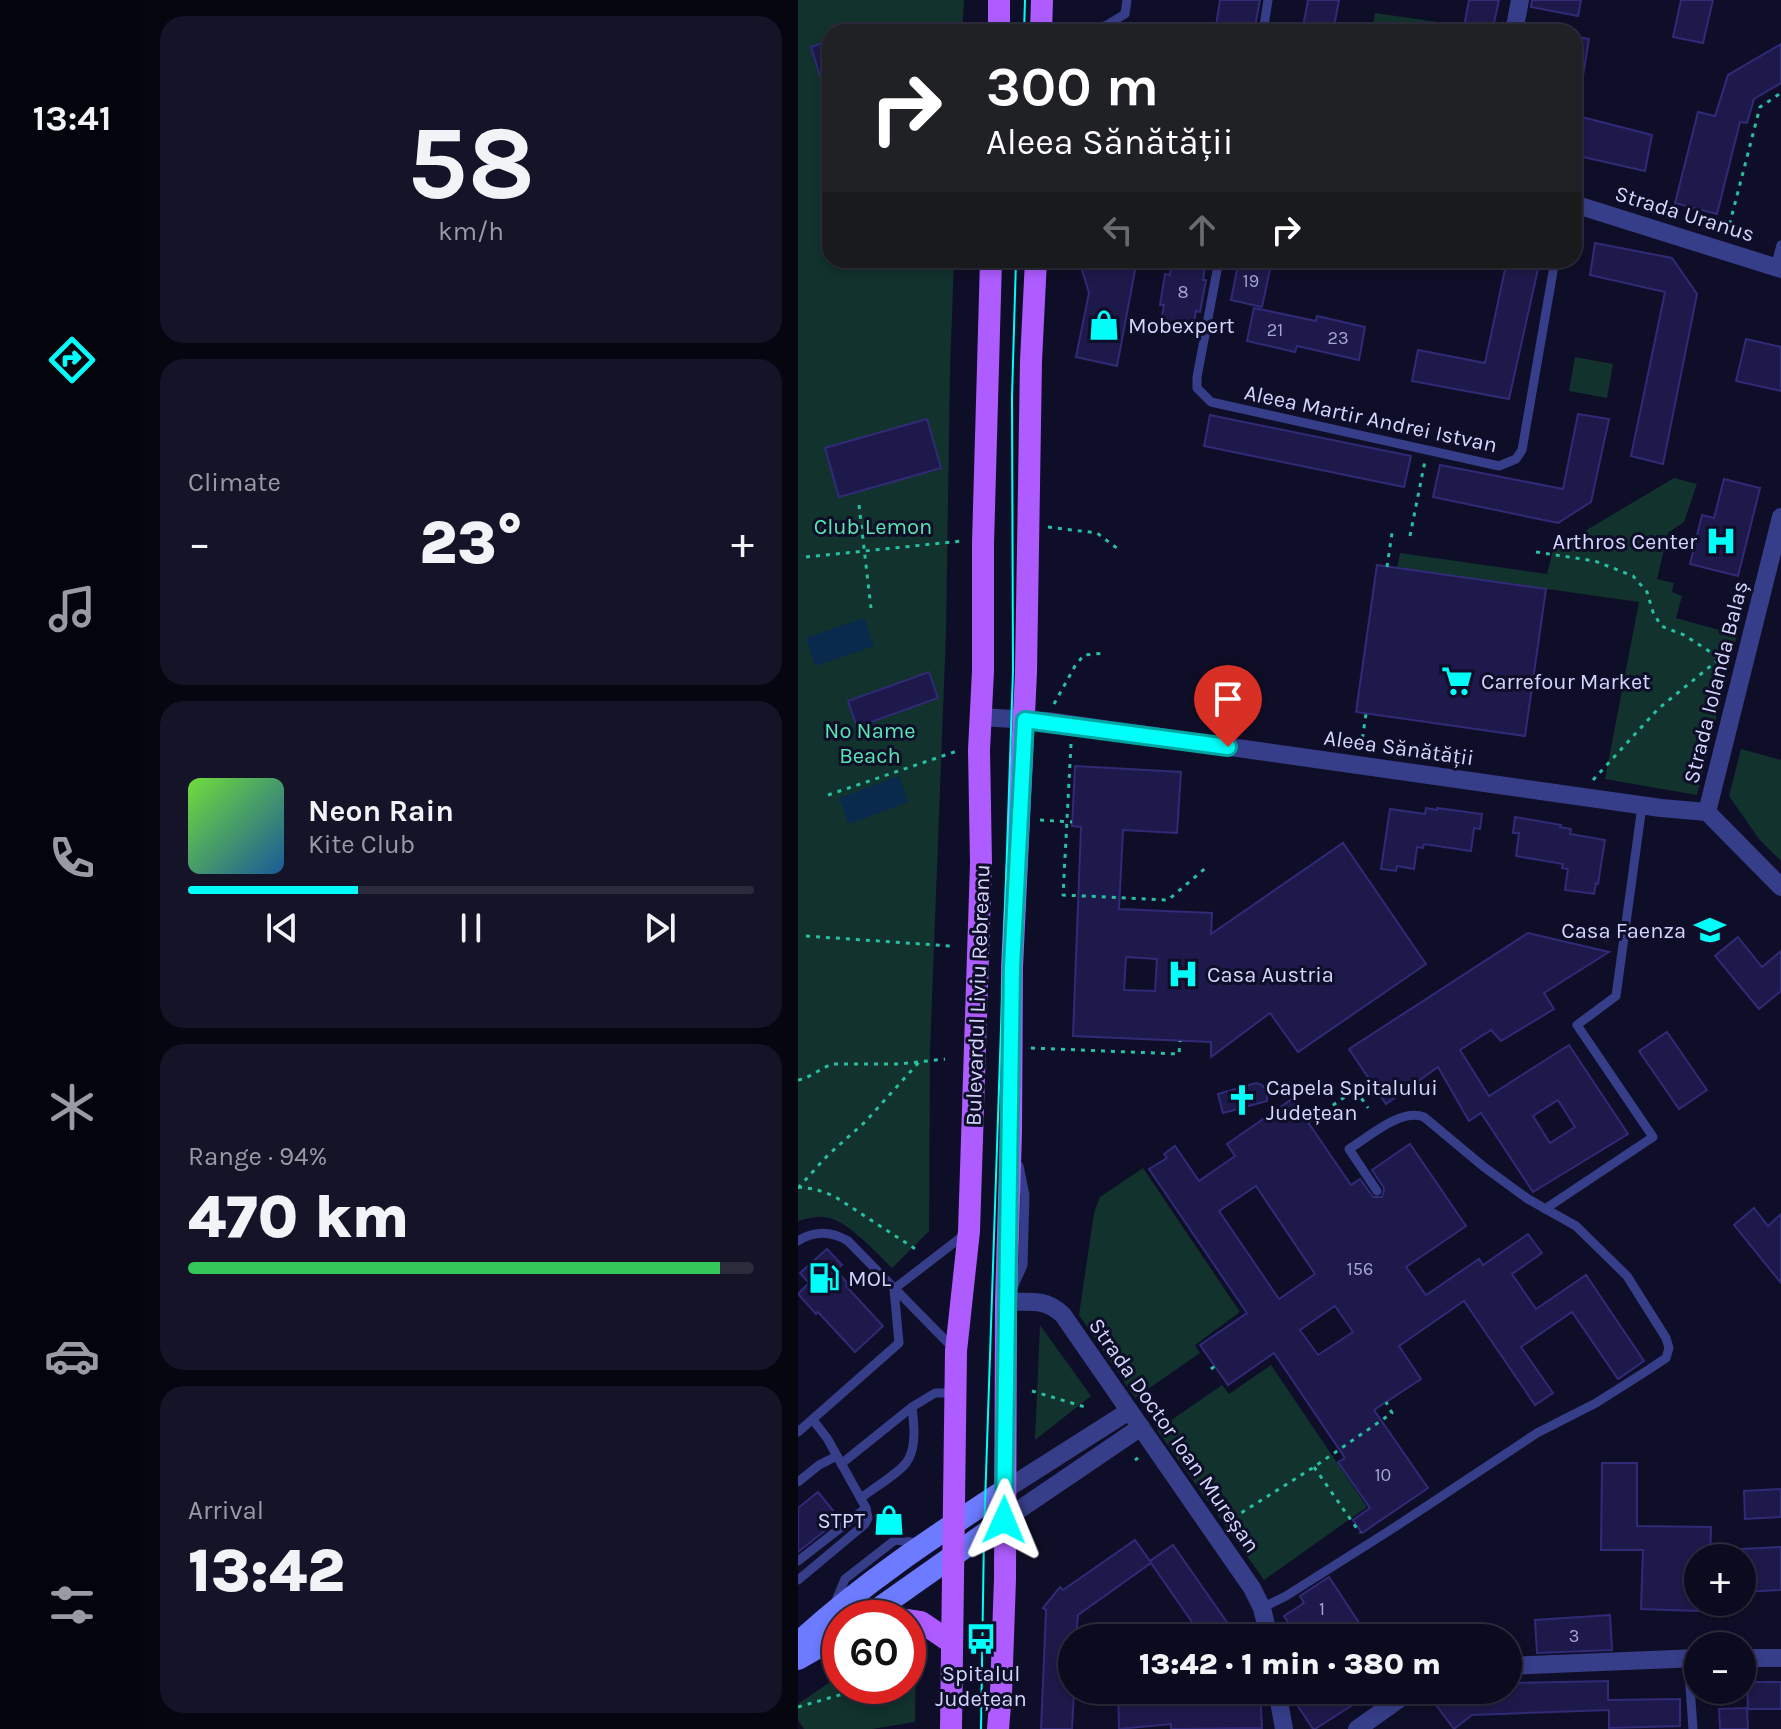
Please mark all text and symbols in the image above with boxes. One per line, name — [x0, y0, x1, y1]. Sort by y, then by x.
text: 300 m — [986, 54, 1159, 119]
icon: right — [854, 56, 958, 160]
text: 13:41 — [32, 97, 112, 139]
text: 58 — [407, 103, 535, 224]
text: Aleea Sănătății — [986, 121, 1234, 163]
street label: Strada Uranus — [1612, 180, 1758, 248]
icon: left — [1096, 208, 1140, 252]
icon: ahead — [1180, 208, 1224, 252]
icon: right — [1264, 208, 1308, 252]
text: km/h — [438, 216, 504, 247]
house number: 19 — [1243, 270, 1259, 292]
house number: 8 — [1177, 281, 1189, 303]
shop icon: Mobexpert — [1087, 308, 1121, 342]
place label: Mobexpert — [1128, 313, 1235, 339]
house number: 21 — [1267, 319, 1283, 341]
house number: 23 — [1327, 327, 1349, 349]
icon: directions — [44, 332, 100, 388]
street label: Aleea Martir Andrei Istvan — [1242, 379, 1500, 459]
text: Climate — [188, 467, 281, 498]
text: 23° — [419, 508, 523, 578]
park label: Club Lemon — [814, 514, 932, 540]
text: − — [188, 518, 211, 569]
text: + — [731, 518, 754, 569]
hospital icon: Arthros Center — [1704, 524, 1738, 558]
place label: Arthros Center — [1553, 529, 1697, 555]
street label: Strada Iolanda Balaș — [1678, 578, 1754, 786]
icon: music — [44, 581, 100, 637]
supermarket icon: Carrefour Market — [1440, 664, 1474, 698]
pin — [1194, 665, 1262, 747]
place label: Carrefour Market — [1481, 669, 1651, 695]
icon: arrive — [1206, 677, 1250, 721]
park label: No Name Beach — [824, 718, 916, 769]
street label: Aleea Sănătății — [1322, 725, 1476, 771]
text: Neon Rain — [308, 793, 454, 829]
text: Kite Club — [308, 829, 415, 860]
icon: phone — [44, 830, 100, 886]
street label: Bulevardul Liviu Rebreanu — [960, 864, 996, 1126]
icon: previous — [260, 906, 304, 950]
icon: pause — [449, 906, 493, 950]
icon: next — [638, 906, 682, 950]
school or university icon: Casa Faenza — [1693, 913, 1727, 947]
place label: Casa Faenza — [1561, 918, 1686, 944]
hospital icon: Casa Austria — [1166, 957, 1200, 991]
place label: Casa Austria — [1207, 962, 1334, 988]
place label: Capela Spitalului Județean — [1266, 1075, 1438, 1126]
icon: climate — [44, 1079, 100, 1135]
church icon: Capela Spitalului Județean — [1225, 1083, 1259, 1117]
text: Range · 94% — [188, 1141, 327, 1172]
text: 470 km — [188, 1182, 409, 1252]
house number: 156 — [1347, 1258, 1373, 1280]
fuel station icon: MOL — [807, 1261, 841, 1295]
place label: MOL — [848, 1266, 892, 1292]
street label: Strada Doctor Ioan Mureșan — [1083, 1313, 1265, 1558]
icon: car — [44, 1328, 100, 1384]
house number: 10 — [1375, 1464, 1391, 1486]
position arrow — [962, 1478, 1046, 1562]
text: Arrival — [188, 1495, 264, 1526]
shop icon: STPT — [872, 1503, 906, 1537]
place label: STPT — [818, 1508, 865, 1534]
text: 13:42 — [188, 1536, 345, 1606]
map controls — [1684, 1544, 1756, 1704]
button: + — [1684, 1544, 1756, 1616]
icon: filters — [44, 1577, 100, 1633]
house number: 1 — [1319, 1598, 1325, 1620]
speed limit sign: 60 — [822, 1600, 926, 1704]
bus stop icon: Spitalul Județean — [964, 1622, 998, 1656]
house number: 3 — [1569, 1625, 1579, 1647]
button: − — [1684, 1632, 1756, 1704]
text: 13:42 · 1 min · 380 m — [1139, 1646, 1441, 1682]
place label: Spitalul Județean — [935, 1661, 1027, 1712]

